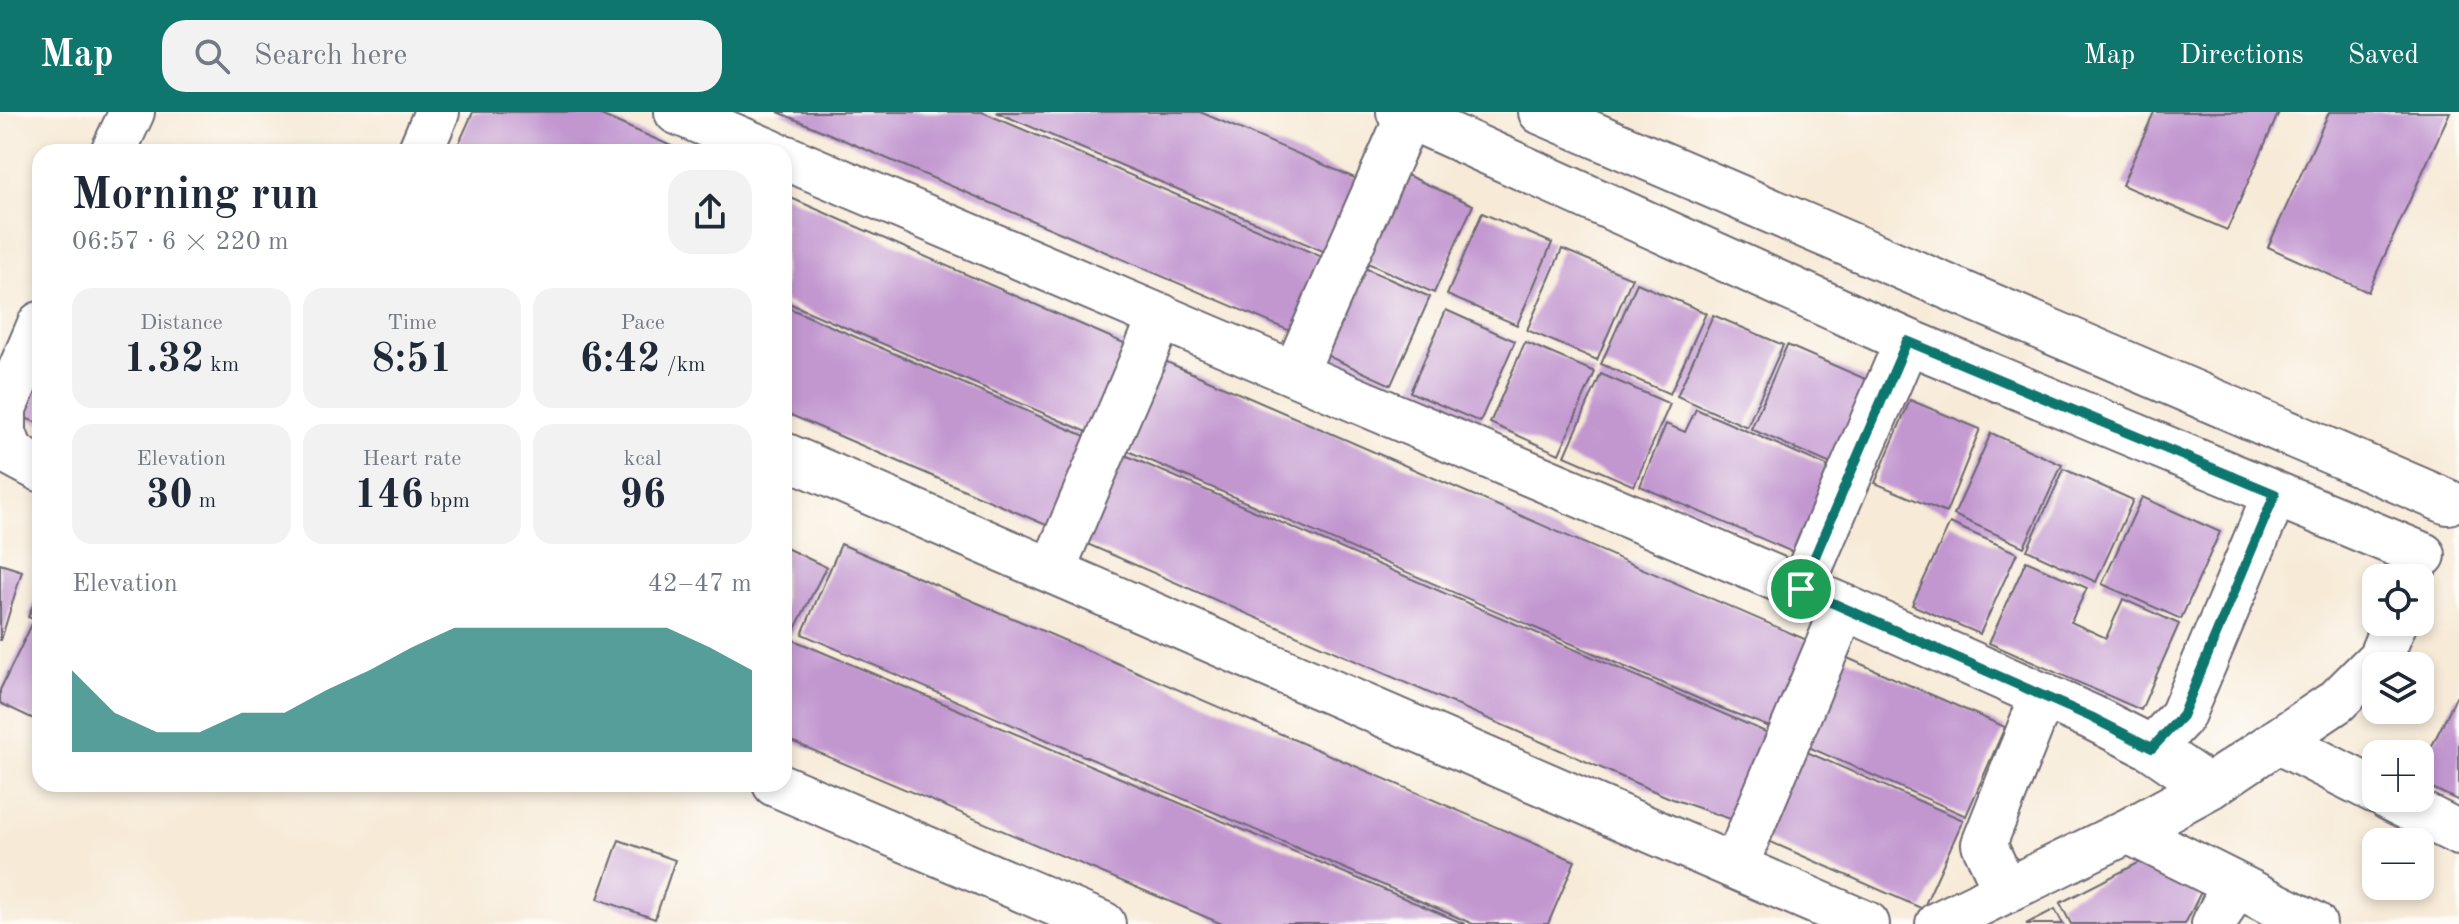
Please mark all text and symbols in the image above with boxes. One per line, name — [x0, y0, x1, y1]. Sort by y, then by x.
search box — [162, 20, 722, 92]
icon: search — [190, 34, 234, 78]
text: Map — [40, 37, 114, 75]
text: Search here — [254, 41, 407, 71]
text: Map — [2083, 42, 2135, 70]
text: Directions — [2179, 42, 2304, 70]
text: Saved — [2348, 42, 2419, 70]
button: share — [668, 170, 752, 254]
text: Morning run — [72, 174, 319, 218]
text: 06:57 · 6 × 220 m — [72, 229, 289, 255]
text: Distance — [140, 312, 223, 334]
text: Time — [387, 312, 437, 334]
text: Pace — [620, 312, 665, 334]
text: 1.32 — [123, 341, 204, 381]
text: 8:51 — [372, 341, 452, 381]
text: 6:42 — [580, 341, 661, 381]
text: km — [204, 354, 239, 376]
text: /km — [661, 354, 706, 376]
text: Elevation — [137, 448, 226, 470]
text: Heart rate — [363, 448, 461, 470]
text: kcal — [624, 448, 662, 470]
text: 30 — [146, 477, 193, 517]
text: 146 — [354, 477, 424, 517]
text: 96 — [619, 477, 666, 517]
text: m — [193, 490, 216, 512]
text: bpm — [424, 490, 470, 512]
pin — [1767, 555, 1835, 623]
map controls — [2362, 564, 2434, 900]
button: locate — [2362, 564, 2434, 636]
icon: arrive — [1779, 567, 1823, 611]
text: Elevation — [72, 571, 178, 597]
text: 42–47 m — [648, 571, 752, 597]
button: layers — [2362, 652, 2434, 724]
button: + — [2362, 740, 2434, 812]
button: − — [2362, 828, 2434, 900]

